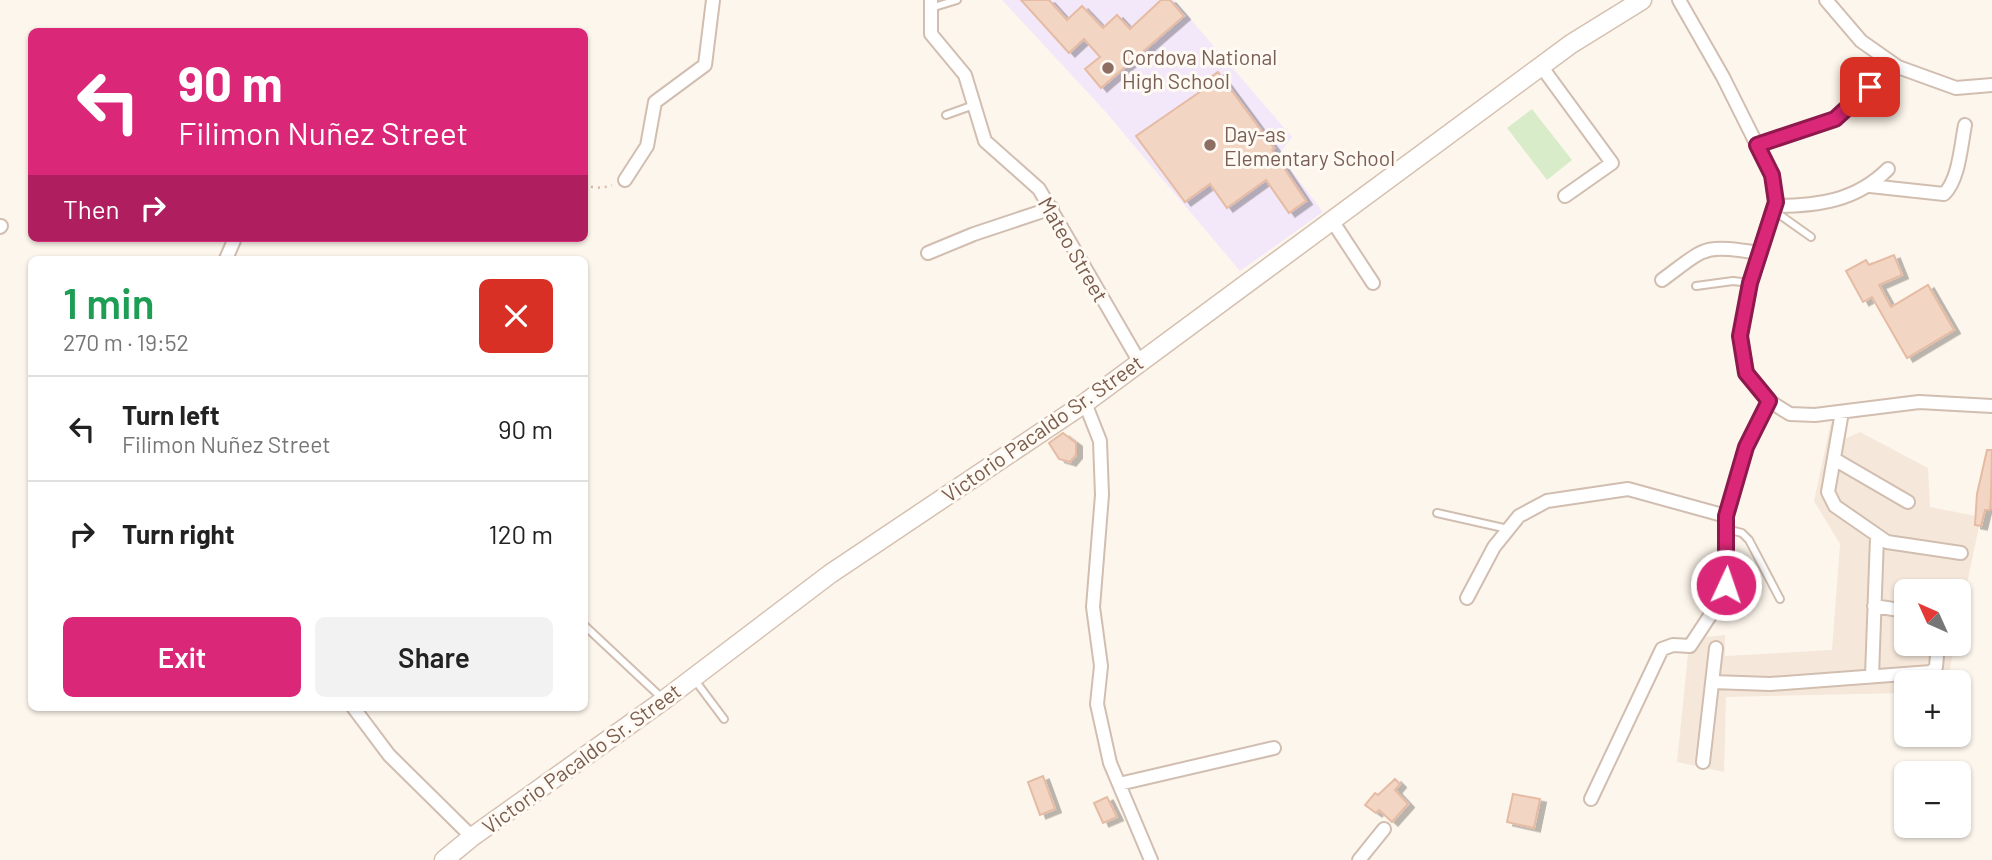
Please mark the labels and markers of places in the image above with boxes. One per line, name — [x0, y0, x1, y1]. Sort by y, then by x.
place label: Cordova National High School — [1122, 44, 1277, 93]
pin — [1840, 57, 1900, 117]
marker: Cordova National High School — [1100, 60, 1116, 76]
place label: Day-as Elementary School — [1224, 121, 1395, 170]
marker: Day-as Elementary School — [1202, 137, 1218, 153]

